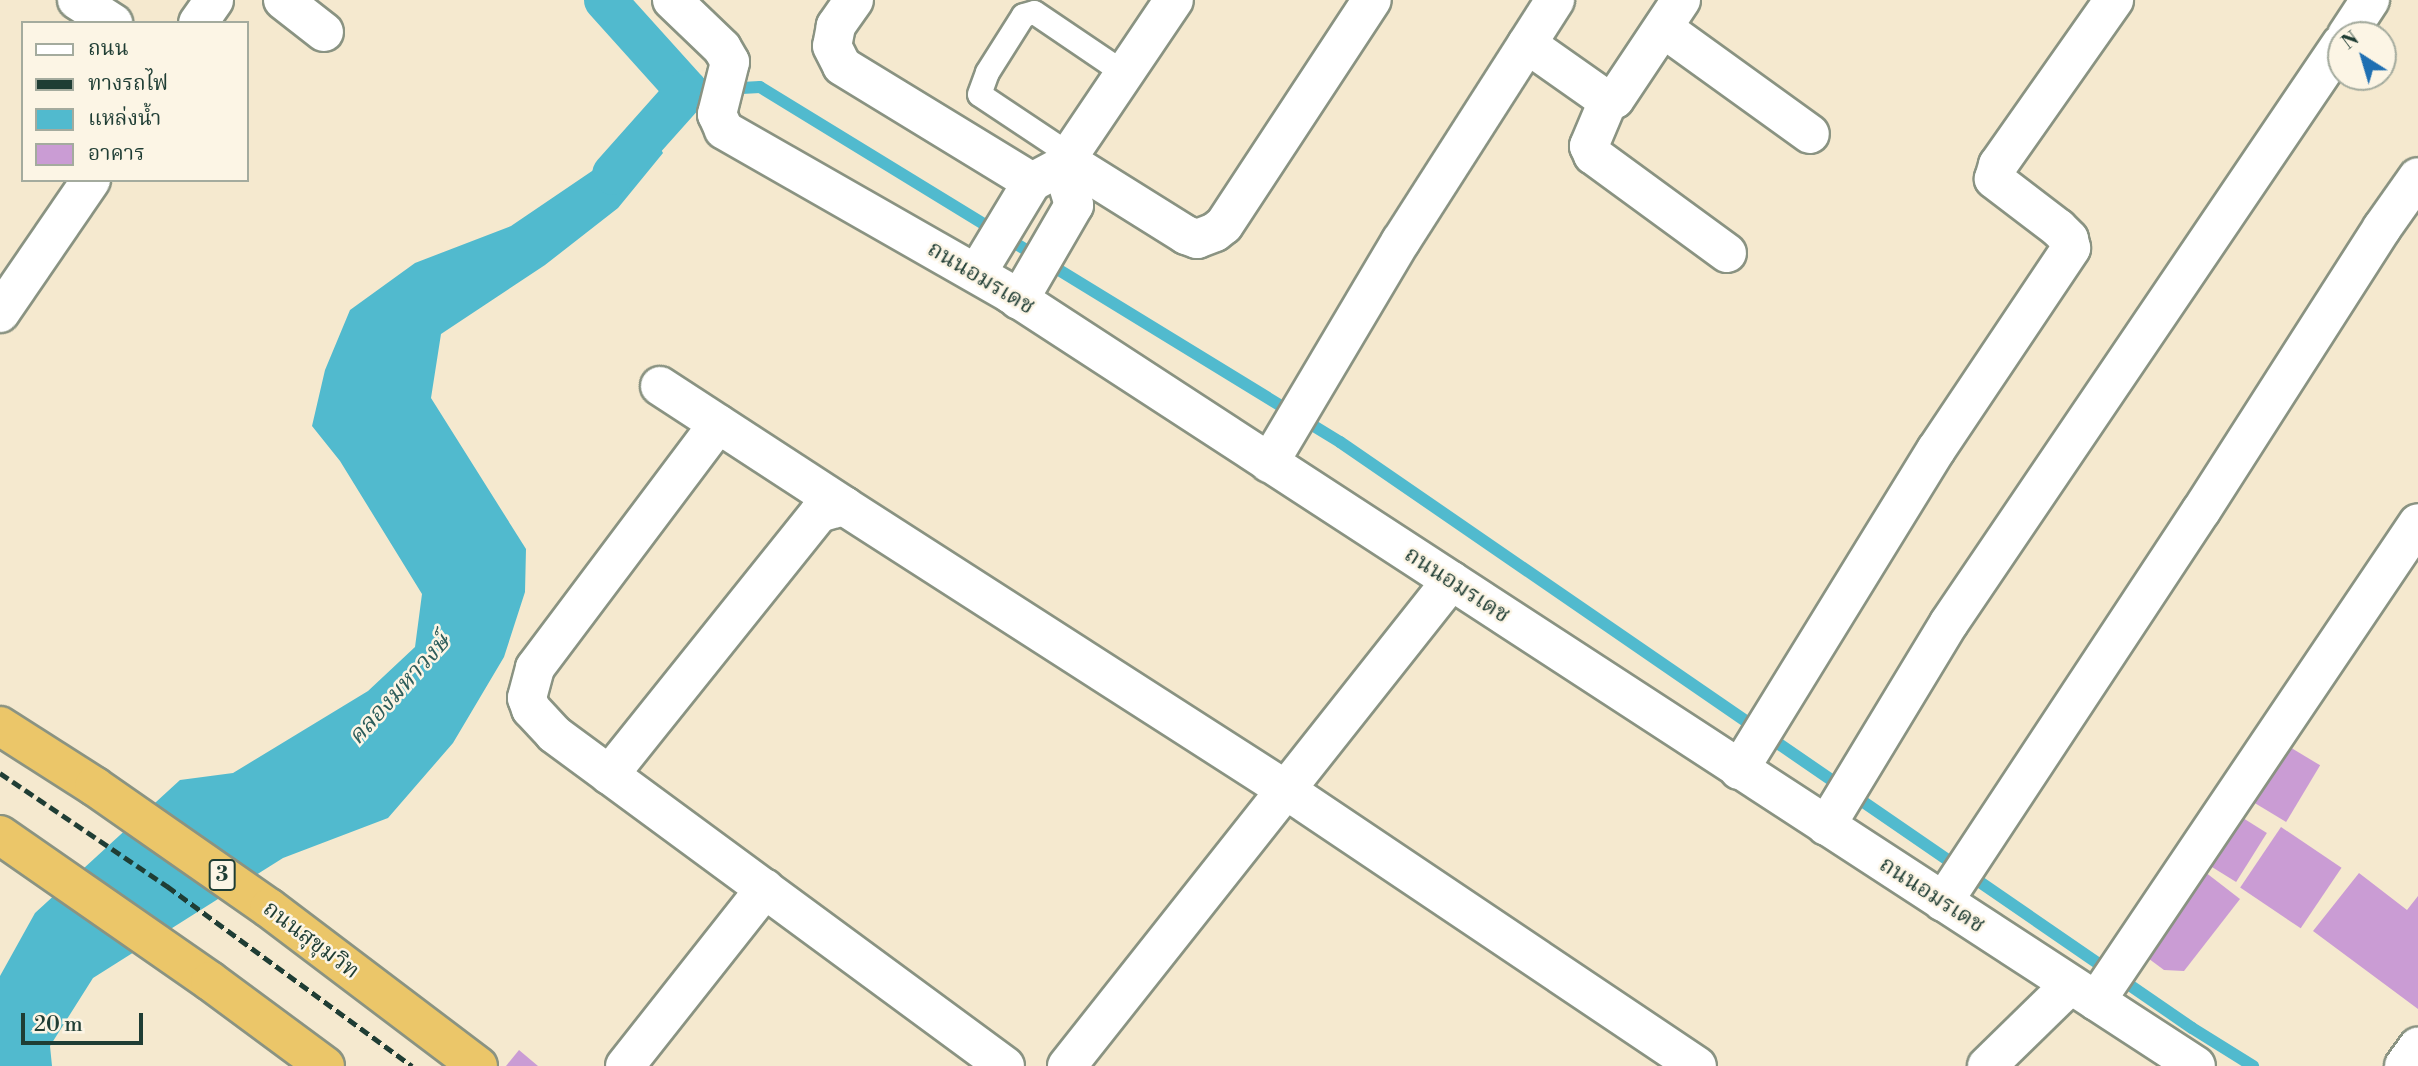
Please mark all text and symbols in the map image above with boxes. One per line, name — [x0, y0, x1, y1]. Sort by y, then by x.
legend — [21, 21, 248, 182]
north arrow — [2327, 21, 2397, 91]
text: N — [2337, 27, 2364, 55]
text: ถนน — [88, 36, 129, 62]
text: ทางรถไฟ — [88, 71, 168, 97]
text: แหล่งน้ำ — [88, 106, 161, 132]
text: อาคาร — [88, 141, 145, 167]
street label: ถนนอมรเดช — [922, 235, 1040, 321]
street label: ถนนอมรเดช — [1399, 541, 1515, 629]
water label: คลองมหาวงษ์ — [343, 629, 457, 751]
street label: ถนนอมรเดช — [1874, 851, 1990, 939]
road number: 3 — [208, 858, 236, 892]
street label: ถนนสุขุมวิท — [257, 895, 365, 985]
scale bar — [24, 1000, 147, 1044]
text: 20 m — [34, 1012, 83, 1038]

